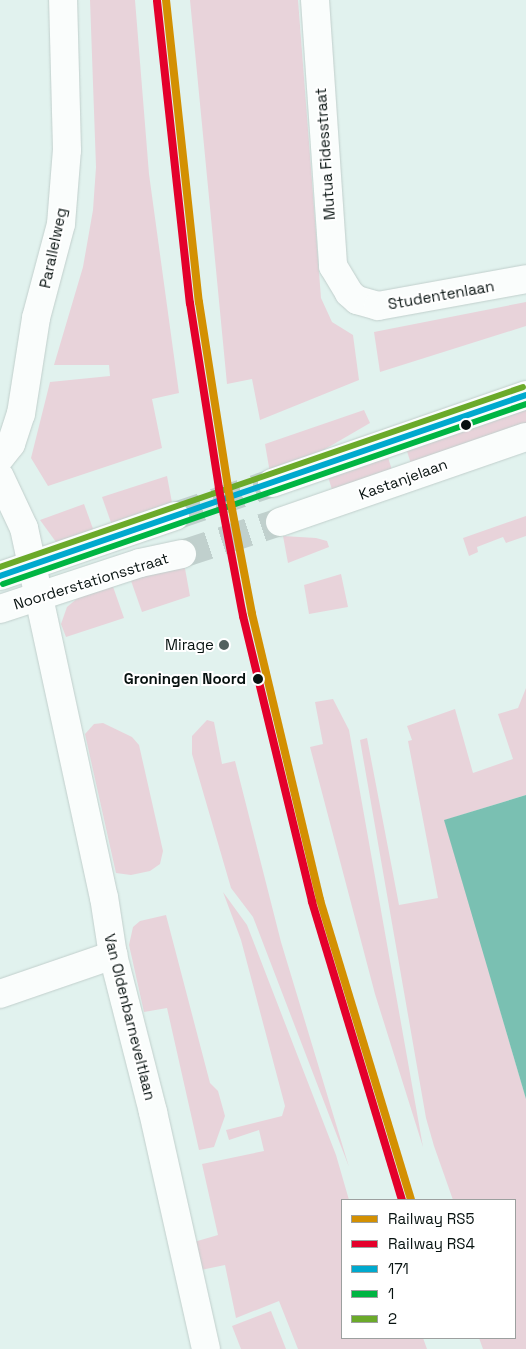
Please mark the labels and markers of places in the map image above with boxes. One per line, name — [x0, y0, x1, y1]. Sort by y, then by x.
unlabelled marker — [461, 420, 471, 430]
place label: Mirage — [165, 636, 214, 654]
marker: Mirage — [218, 639, 230, 651]
place label: Groningen Noord — [124, 670, 246, 688]
marker: Groningen Noord — [249, 670, 267, 688]

